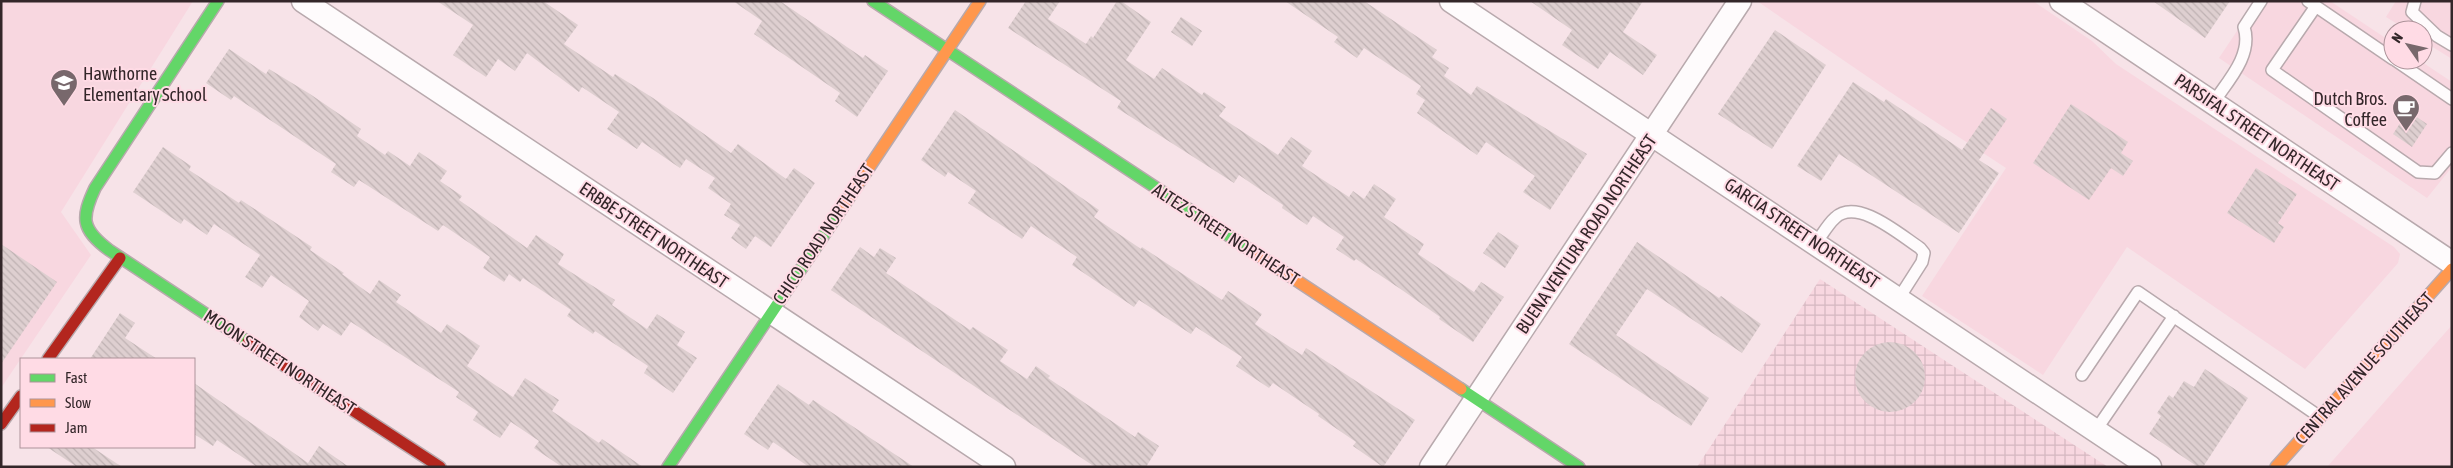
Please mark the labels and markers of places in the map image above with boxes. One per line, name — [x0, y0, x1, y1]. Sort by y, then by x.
place label: Hawthorne Elementary School — [83, 63, 207, 105]
school or university icon: Hawthorne Elementary School — [49, 68, 79, 107]
place label: Dutch Bros. Coffee — [2314, 88, 2387, 130]
cafe icon: Dutch Bros. Coffee — [2391, 93, 2421, 132]

